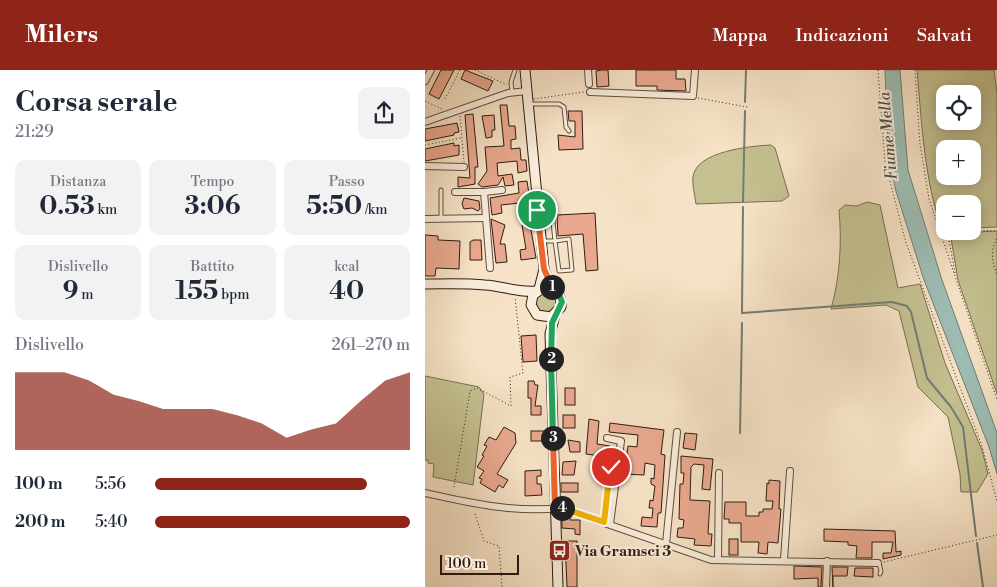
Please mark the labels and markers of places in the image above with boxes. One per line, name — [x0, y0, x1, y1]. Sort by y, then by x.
pin — [516, 189, 558, 231]
pin: 1 — [539, 274, 565, 300]
pin: 2 — [539, 346, 563, 372]
pin: 3 — [541, 426, 565, 450]
pin — [590, 446, 632, 488]
pin: 4 — [549, 496, 575, 520]
bus stop icon: Via Gramsci 3 — [547, 539, 571, 563]
place label: Via Gramsci 3 — [574, 542, 671, 561]

